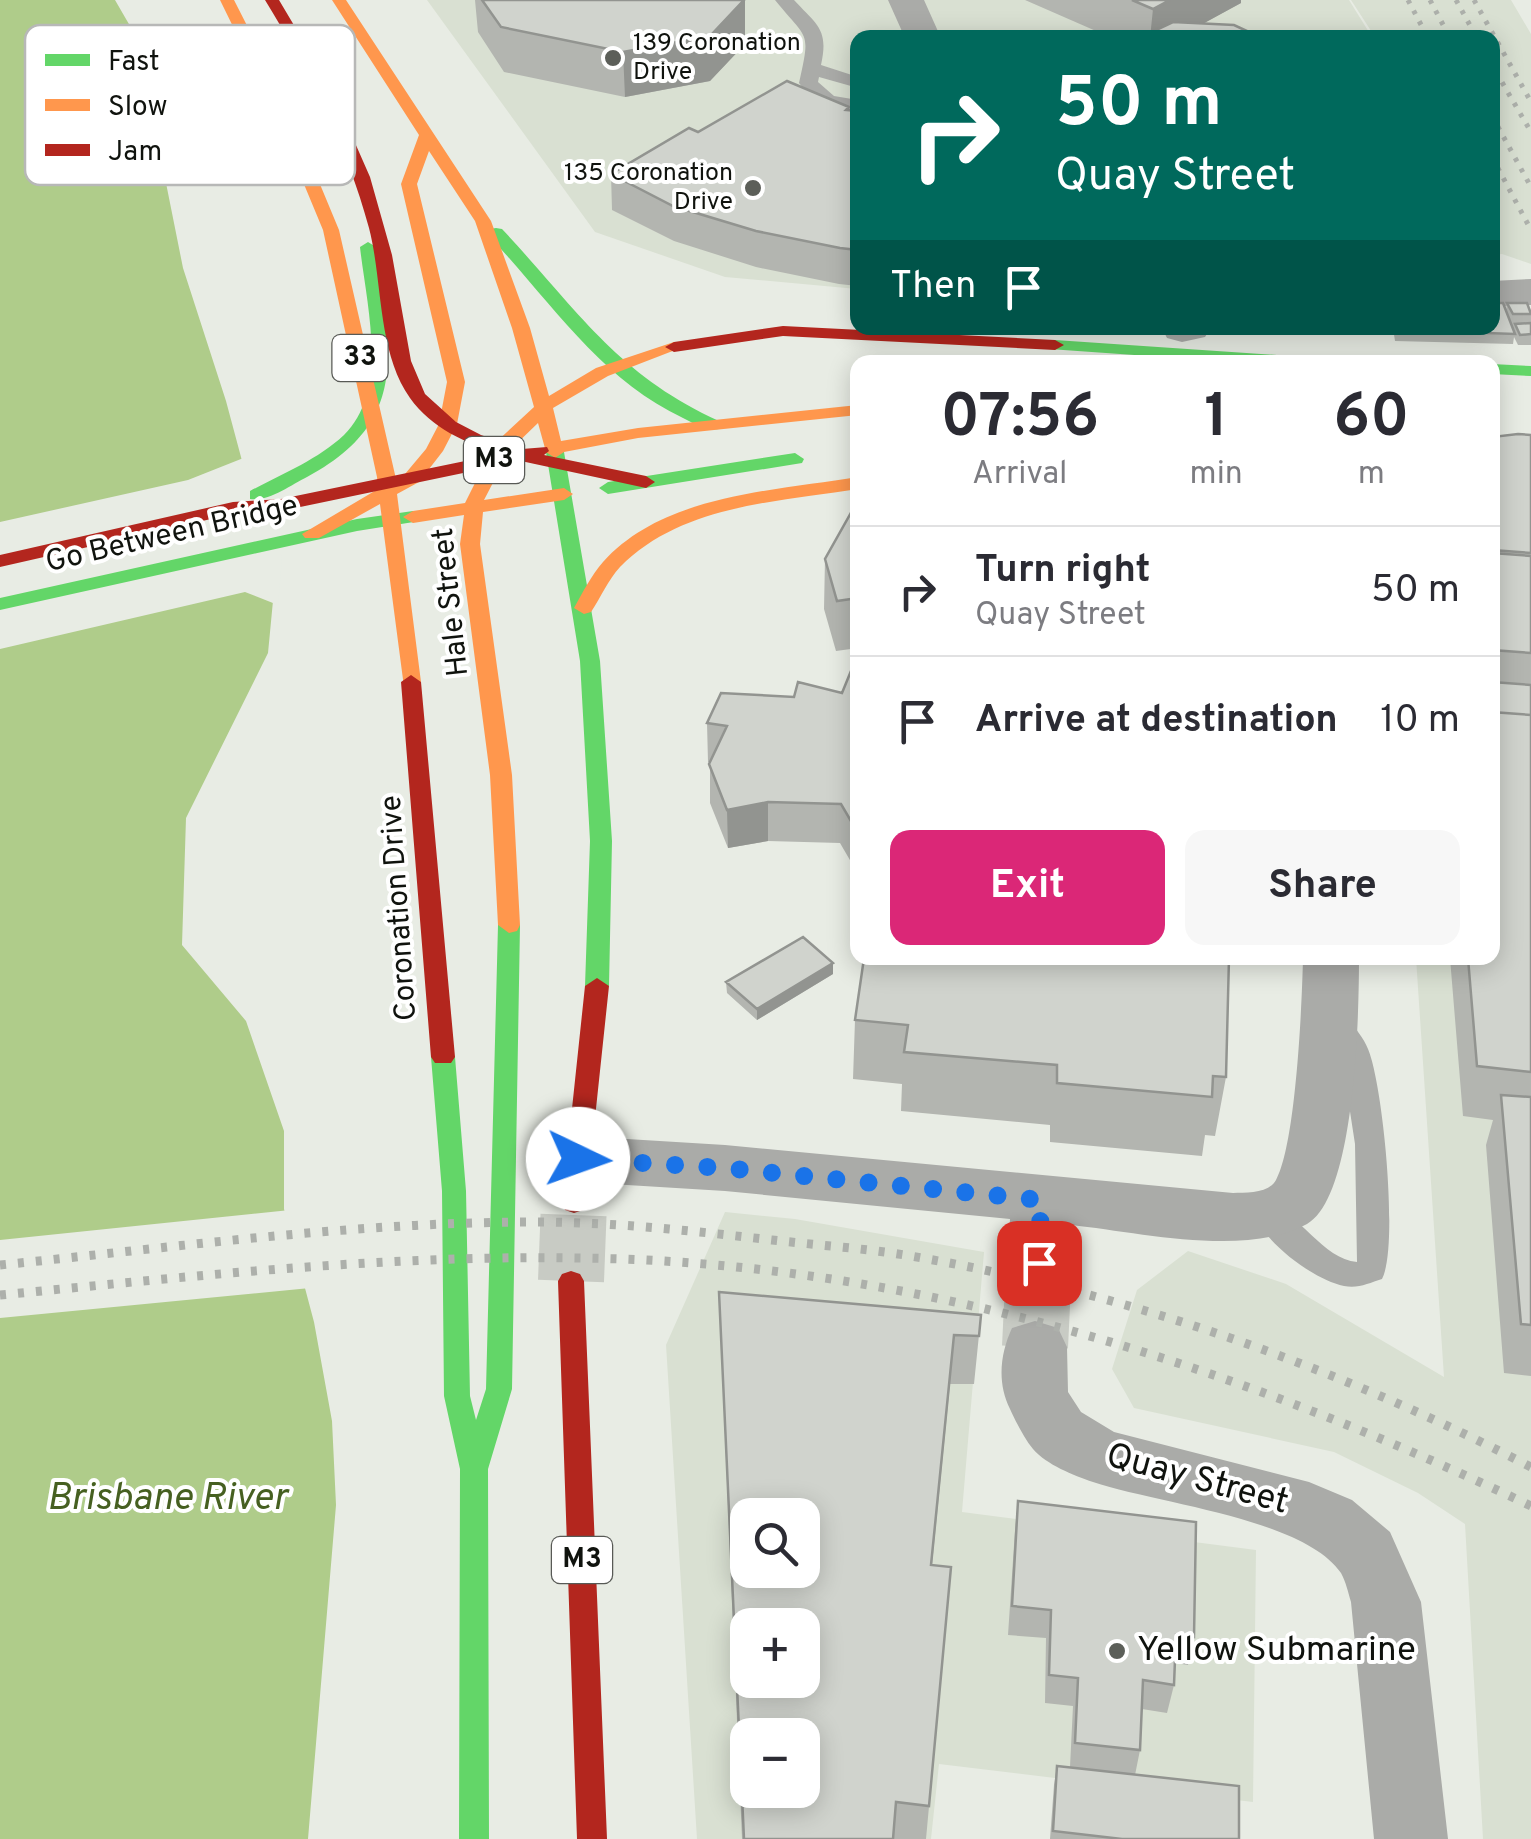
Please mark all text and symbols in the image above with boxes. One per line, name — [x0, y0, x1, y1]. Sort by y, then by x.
legend — [25, 25, 355, 185]
place label: 139 Coronation Drive — [633, 28, 801, 89]
text: Fast — [108, 45, 160, 81]
marker: 139 Coronation Drive — [602, 47, 624, 69]
text: 50 m — [1055, 62, 1222, 151]
icon: right — [890, 70, 1020, 200]
text: Slow — [108, 90, 167, 126]
text: Jam — [108, 135, 162, 171]
text: Quay Street — [1055, 149, 1295, 206]
place label: 135 Coronation Drive — [564, 158, 733, 219]
marker: 135 Coronation Drive — [742, 177, 764, 199]
icon: arrive — [996, 260, 1051, 315]
text: Then — [890, 263, 976, 312]
road number: 33 — [332, 335, 388, 381]
text: 07:56 — [940, 382, 1099, 458]
text: 1 — [1204, 382, 1228, 458]
text: 60 — [1333, 382, 1410, 458]
road number: M3 — [464, 437, 524, 483]
text: Arrival — [972, 455, 1067, 495]
text: min — [1190, 455, 1243, 495]
text: m — [1358, 455, 1385, 495]
street label: Go Between Bridge — [42, 488, 302, 582]
street label: Hale Street — [426, 526, 478, 678]
text: Turn right — [975, 547, 1150, 596]
icon: right — [890, 564, 945, 619]
text: 50 m — [1371, 567, 1460, 616]
text: Quay Street — [975, 596, 1146, 636]
icon: arrive — [890, 694, 945, 749]
text: Arrive at destination — [975, 697, 1338, 746]
text: 10 m — [1380, 697, 1460, 746]
street label: Coronation Drive — [374, 794, 426, 1022]
button: Exit — [890, 830, 1165, 945]
button: Share — [1185, 830, 1460, 945]
position arrow — [526, 1107, 630, 1211]
pin — [997, 1221, 1082, 1306]
icon: arrive — [1012, 1236, 1067, 1291]
street label: Quay Street — [1101, 1435, 1293, 1525]
water label: Brisbane River — [47, 1475, 290, 1524]
map controls — [730, 1498, 820, 1808]
button: search — [730, 1498, 820, 1588]
road number: M3 — [552, 1537, 612, 1583]
button: + — [730, 1608, 820, 1698]
place label: Yellow Submarine — [1137, 1629, 1416, 1673]
marker: Yellow Submarine — [1106, 1640, 1128, 1662]
button: − — [730, 1718, 820, 1808]

